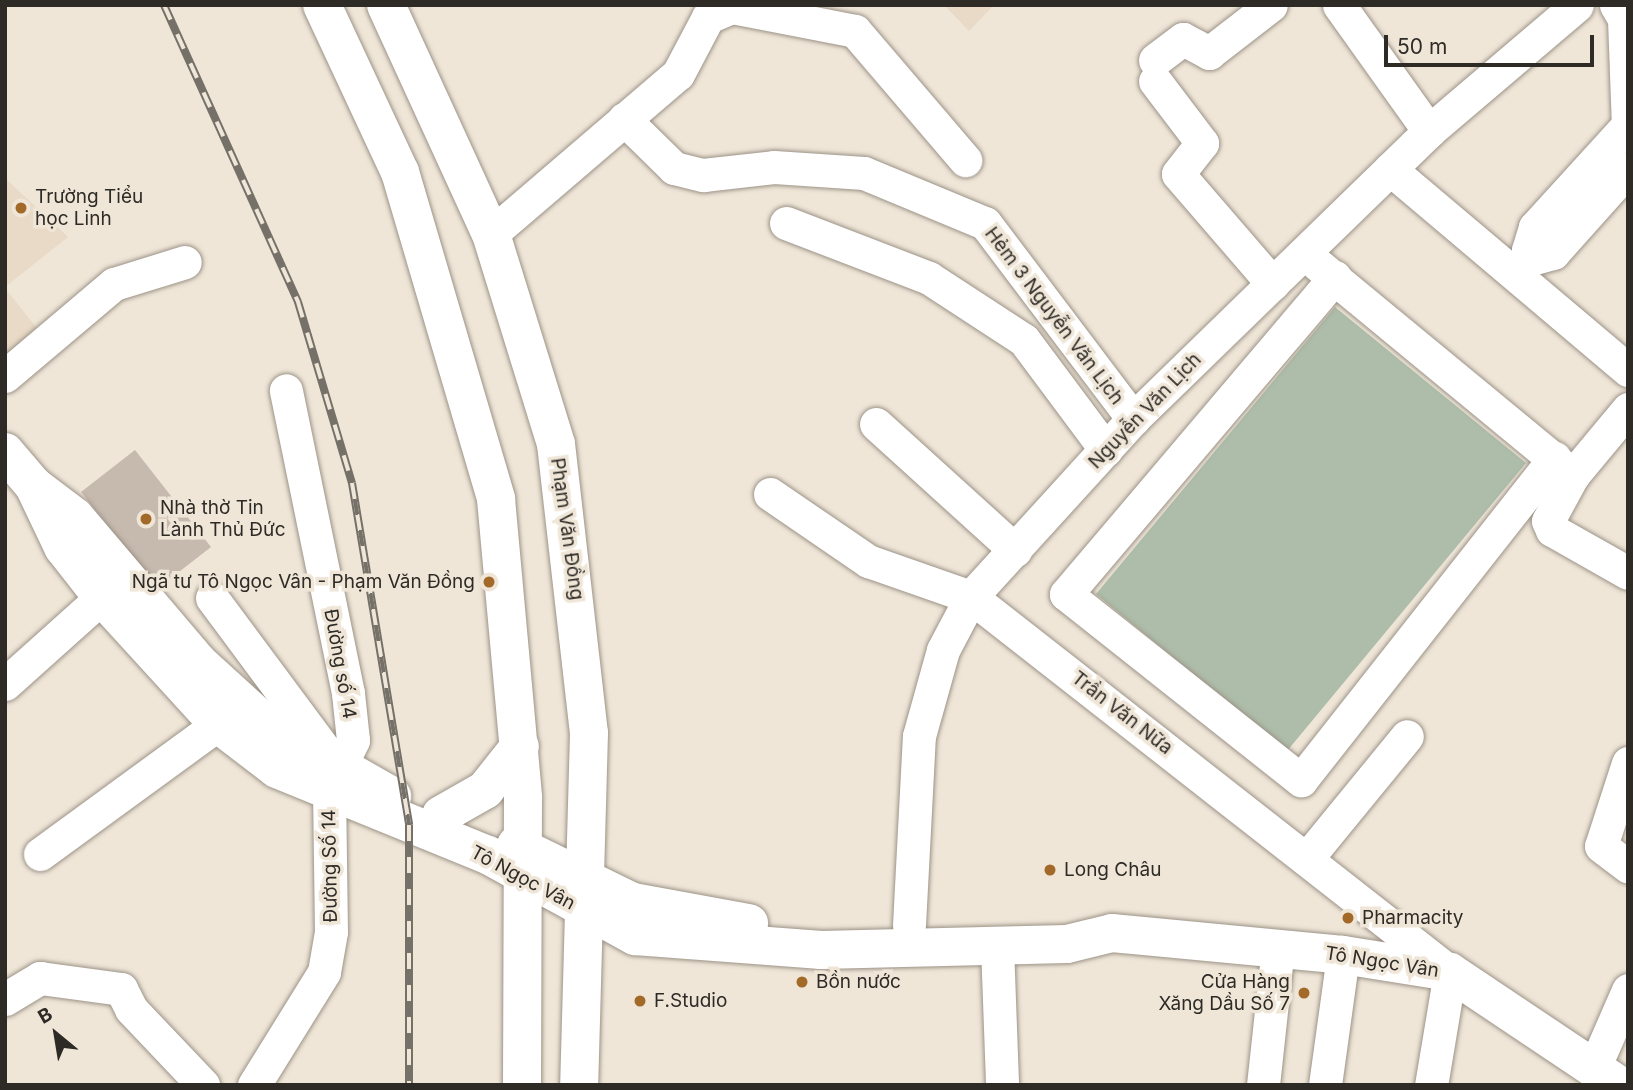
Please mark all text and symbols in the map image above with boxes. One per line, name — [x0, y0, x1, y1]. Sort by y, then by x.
scale bar — [1388, 21, 1598, 65]
text: 50 m — [1397, 34, 1447, 59]
place label: Trường Tiểu học Linh — [35, 186, 143, 230]
marker: Trường Tiểu học Linh — [13, 200, 29, 216]
street label: Hẻm 3 Nguyễn Văn Lịch — [980, 223, 1128, 409]
street label: Nguyễn Văn Lịch — [1084, 348, 1206, 474]
street label: Phạm Văn Đồng — [546, 456, 588, 602]
place label: Nhà thờ Tin Lành Thủ Đức — [160, 497, 286, 541]
marker: Nhà thờ Tin Lành Thủ Đức — [138, 511, 154, 527]
place label: Ngã tư Tô Ngọc Vân - Phạm Văn Đồng — [132, 571, 475, 593]
marker: Ngã tư Tô Ngọc Vân - Phạm Văn Đồng — [481, 574, 497, 590]
street label: Đường số 14 — [319, 607, 361, 721]
street label: Trần Văn Nữa — [1067, 667, 1177, 759]
street label: Đường Số 14 — [318, 809, 342, 923]
street label: Tô Ngọc Vân — [467, 841, 579, 915]
place label: Long Châu — [1064, 859, 1161, 881]
marker: Long Châu — [1042, 862, 1058, 878]
place label: Pharmacity — [1362, 907, 1464, 929]
marker: Pharmacity — [1340, 910, 1356, 926]
street label: Tô Ngọc Vân — [1323, 942, 1441, 982]
place label: Bồn nước — [816, 971, 901, 993]
place label: Cửa Hàng Xăng Dầu Số 7 — [1159, 971, 1290, 1015]
marker: Bồn nước — [794, 974, 810, 990]
marker: Cửa Hàng Xăng Dầu Số 7 — [1296, 985, 1312, 1001]
place label: F.Studio — [654, 990, 727, 1012]
marker: F.Studio — [632, 993, 648, 1009]
north arrow — [21, 999, 91, 1069]
text: B — [34, 1002, 56, 1028]

